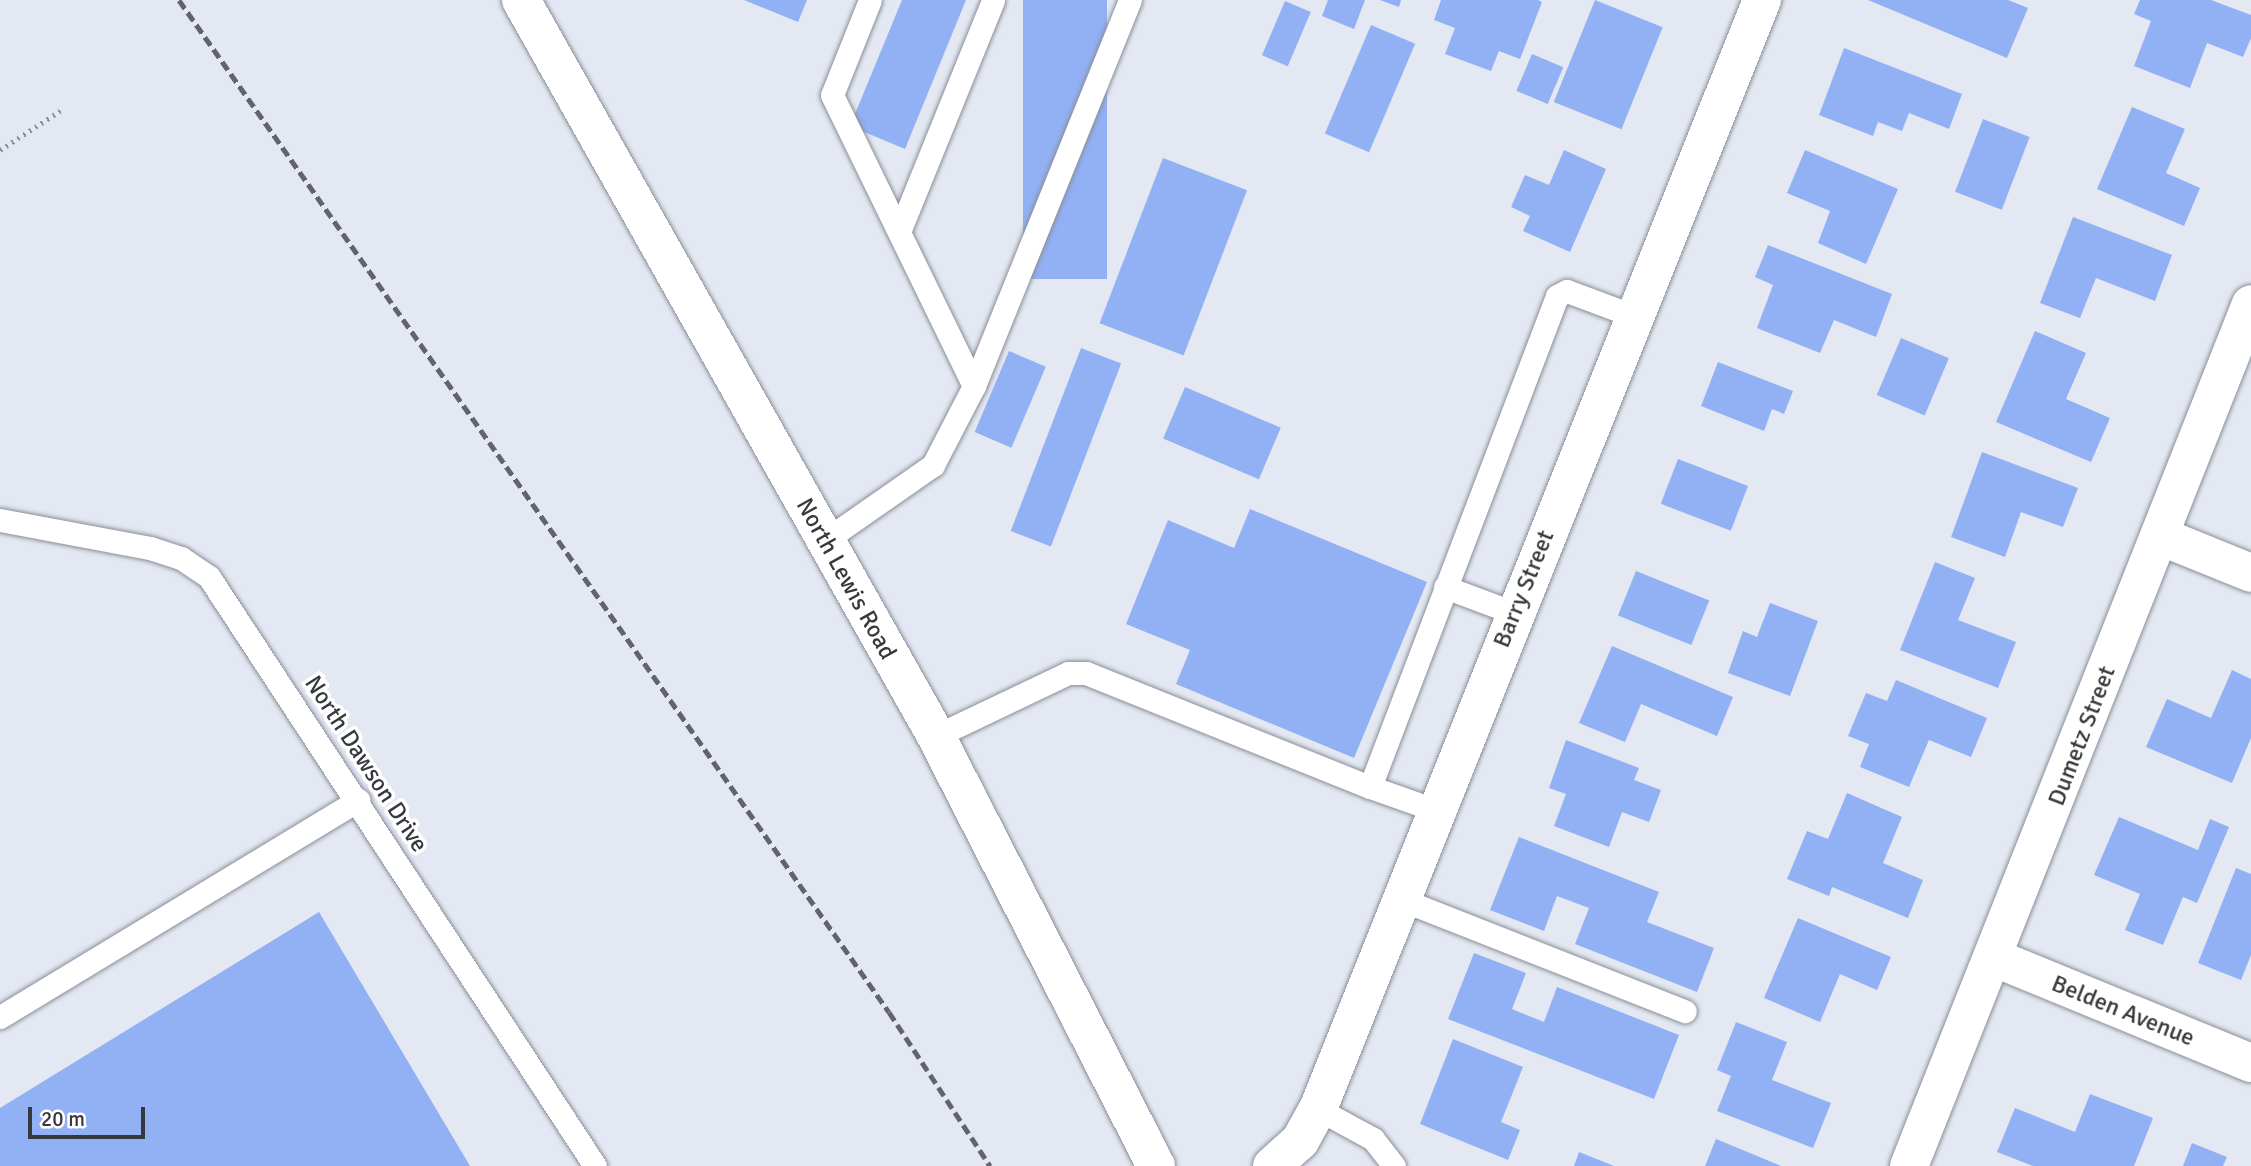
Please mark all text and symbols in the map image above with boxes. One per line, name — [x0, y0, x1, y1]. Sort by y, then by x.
street label: North Lewis Road — [790, 493, 902, 665]
street label: Barry Street — [1487, 526, 1561, 652]
street label: Dumetz Street — [2042, 662, 2122, 810]
street label: North Dawson Drive — [298, 670, 434, 858]
street label: Belden Avenue — [2047, 969, 2199, 1053]
scale bar — [32, 1092, 149, 1136]
text: 20 m — [41, 1106, 85, 1132]

